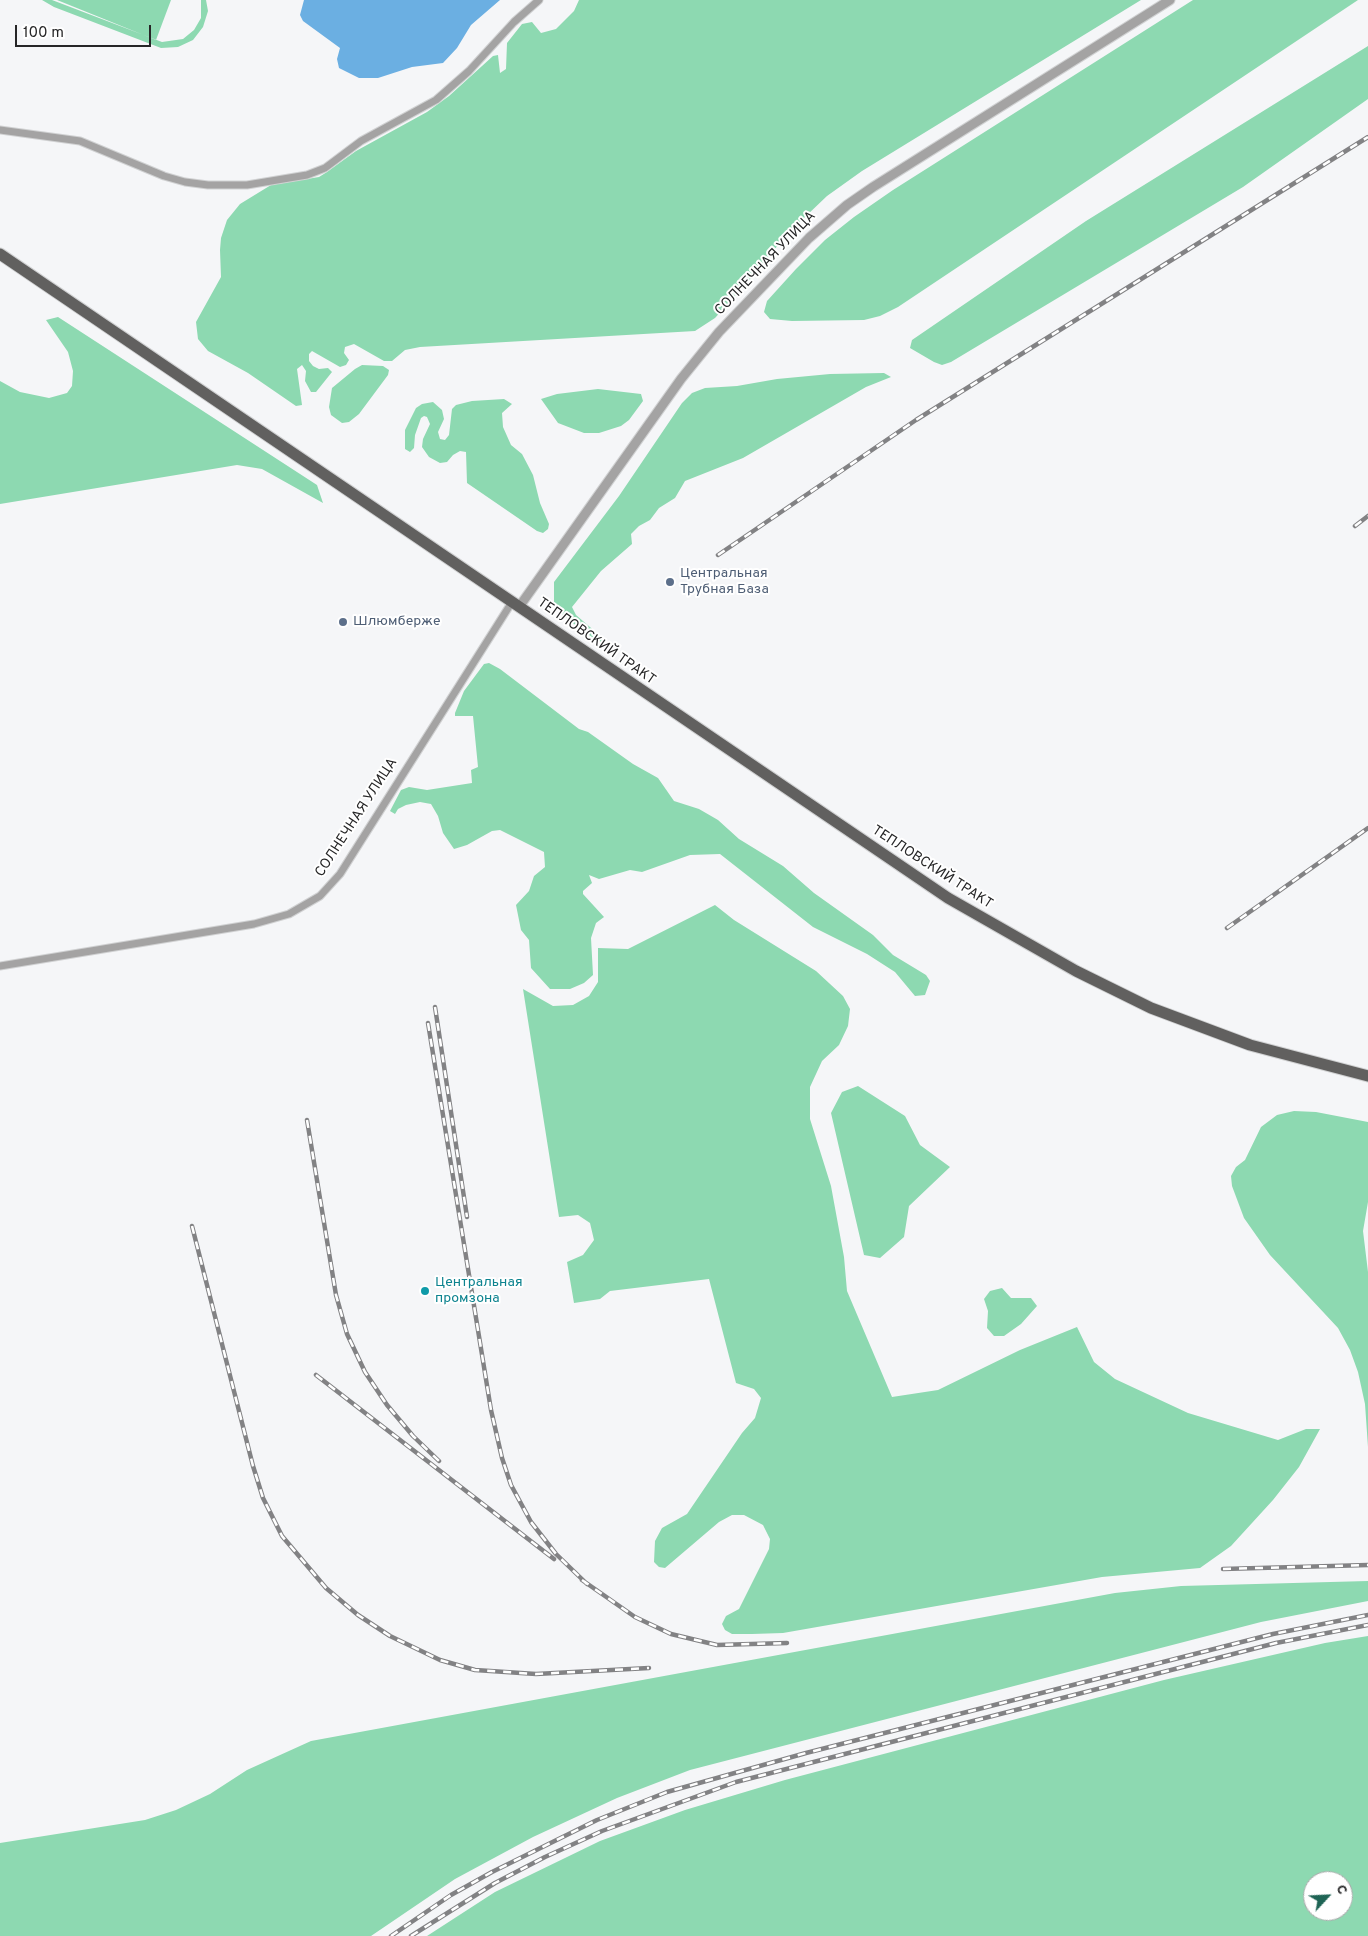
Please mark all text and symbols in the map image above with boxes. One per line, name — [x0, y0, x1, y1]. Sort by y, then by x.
scale bar — [18, 15, 154, 47]
text: 100 m — [23, 24, 64, 43]
street label: СОЛНЕЧНАЯ УЛИЦА — [712, 209, 820, 319]
place label: Центральная Трубная База — [680, 566, 769, 598]
marker: Центральная Трубная База — [664, 576, 676, 588]
street label: ТЕПЛОВСКИЙ ТРАКТ — [534, 595, 658, 689]
place label: Шлюмберже — [353, 614, 440, 630]
marker: Шлюмберже — [337, 616, 349, 628]
street label: СОЛНЕЧНАЯ УЛИЦА — [312, 756, 402, 880]
street label: ТЕПЛОВСКИЙ ТРАКТ — [869, 823, 995, 913]
place label: Центральная промзона — [435, 1275, 523, 1308]
marker: Центральная промзона — [419, 1285, 431, 1297]
north arrow — [1303, 1871, 1353, 1921]
text: С — [1332, 1882, 1351, 1898]

